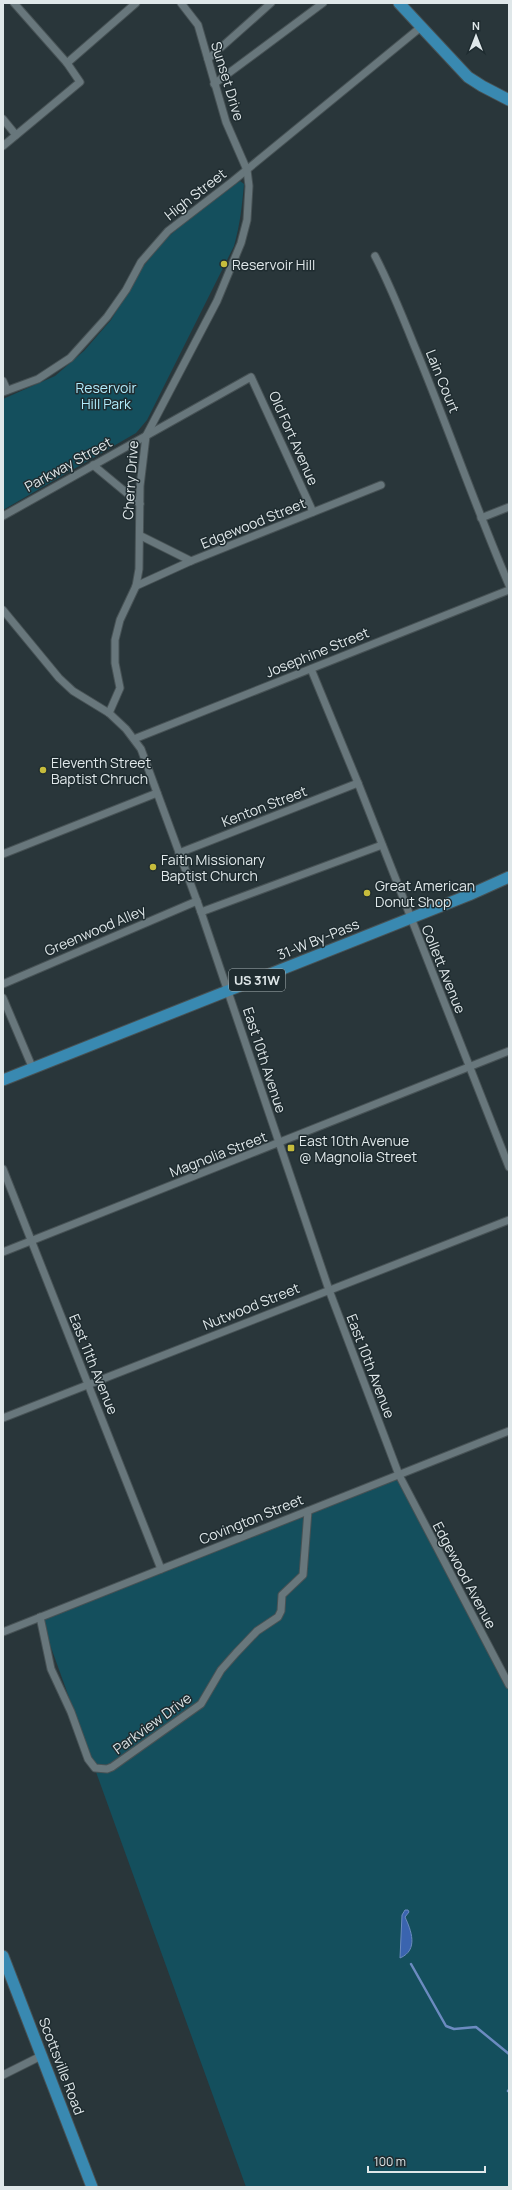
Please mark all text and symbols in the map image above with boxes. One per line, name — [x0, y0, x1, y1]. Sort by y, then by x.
north arrow — [456, 16, 496, 56]
text: N — [472, 18, 480, 33]
street label: Sunset Drive — [207, 39, 249, 123]
street label: High Street — [160, 164, 230, 224]
place label: Reservoir Hill — [232, 255, 315, 274]
marker: Reservoir Hill — [219, 259, 229, 269]
street label: Lain Court — [422, 347, 464, 416]
park label: Reservoir Hill Park — [75, 378, 137, 413]
street label: Old Fort Avenue — [265, 388, 323, 488]
street label: Parkway Street — [21, 432, 115, 496]
street label: Cherry Drive — [118, 440, 142, 520]
street label: Edgewood Street — [198, 493, 309, 553]
street label: Josephine Street — [262, 622, 372, 681]
place label: Eleventh Street Baptist Chruch — [51, 753, 152, 788]
marker: Eleventh Street Baptist Chruch — [38, 765, 48, 775]
street label: Kenton Street — [219, 781, 310, 831]
place label: Faith Missionary Baptist Church — [161, 850, 266, 885]
marker: Faith Missionary Baptist Church — [148, 862, 158, 872]
place label: Great American Donut Shop — [375, 876, 475, 911]
marker: Great American Donut Shop — [362, 888, 372, 898]
street label: Greenwood Alley — [41, 900, 149, 960]
street label: 31-W By-Pass — [274, 914, 362, 964]
street label: Collett Avenue — [418, 922, 470, 1016]
road number: US 31W — [229, 969, 285, 991]
street label: East 10th Avenue — [239, 1005, 291, 1115]
street label: Magnolia Street — [167, 1127, 270, 1181]
place label: East 10th Avenue @ Magnolia Street — [299, 1131, 417, 1166]
marker: East 10th Avenue @ Magnolia Street — [286, 1143, 296, 1153]
street label: Nutwood Street — [200, 1278, 303, 1334]
street label: East 11th Avenue — [65, 1311, 123, 1417]
street label: East 10th Avenue — [342, 1311, 400, 1421]
street label: Covington Street — [196, 1489, 306, 1549]
street label: Edgewood Avenue — [429, 1518, 501, 1632]
street label: Parkview Drive — [109, 1688, 195, 1758]
street label: Scottsville Road — [35, 2015, 89, 2117]
scale bar — [368, 2148, 485, 2174]
text: 100 m — [374, 2153, 406, 2170]

